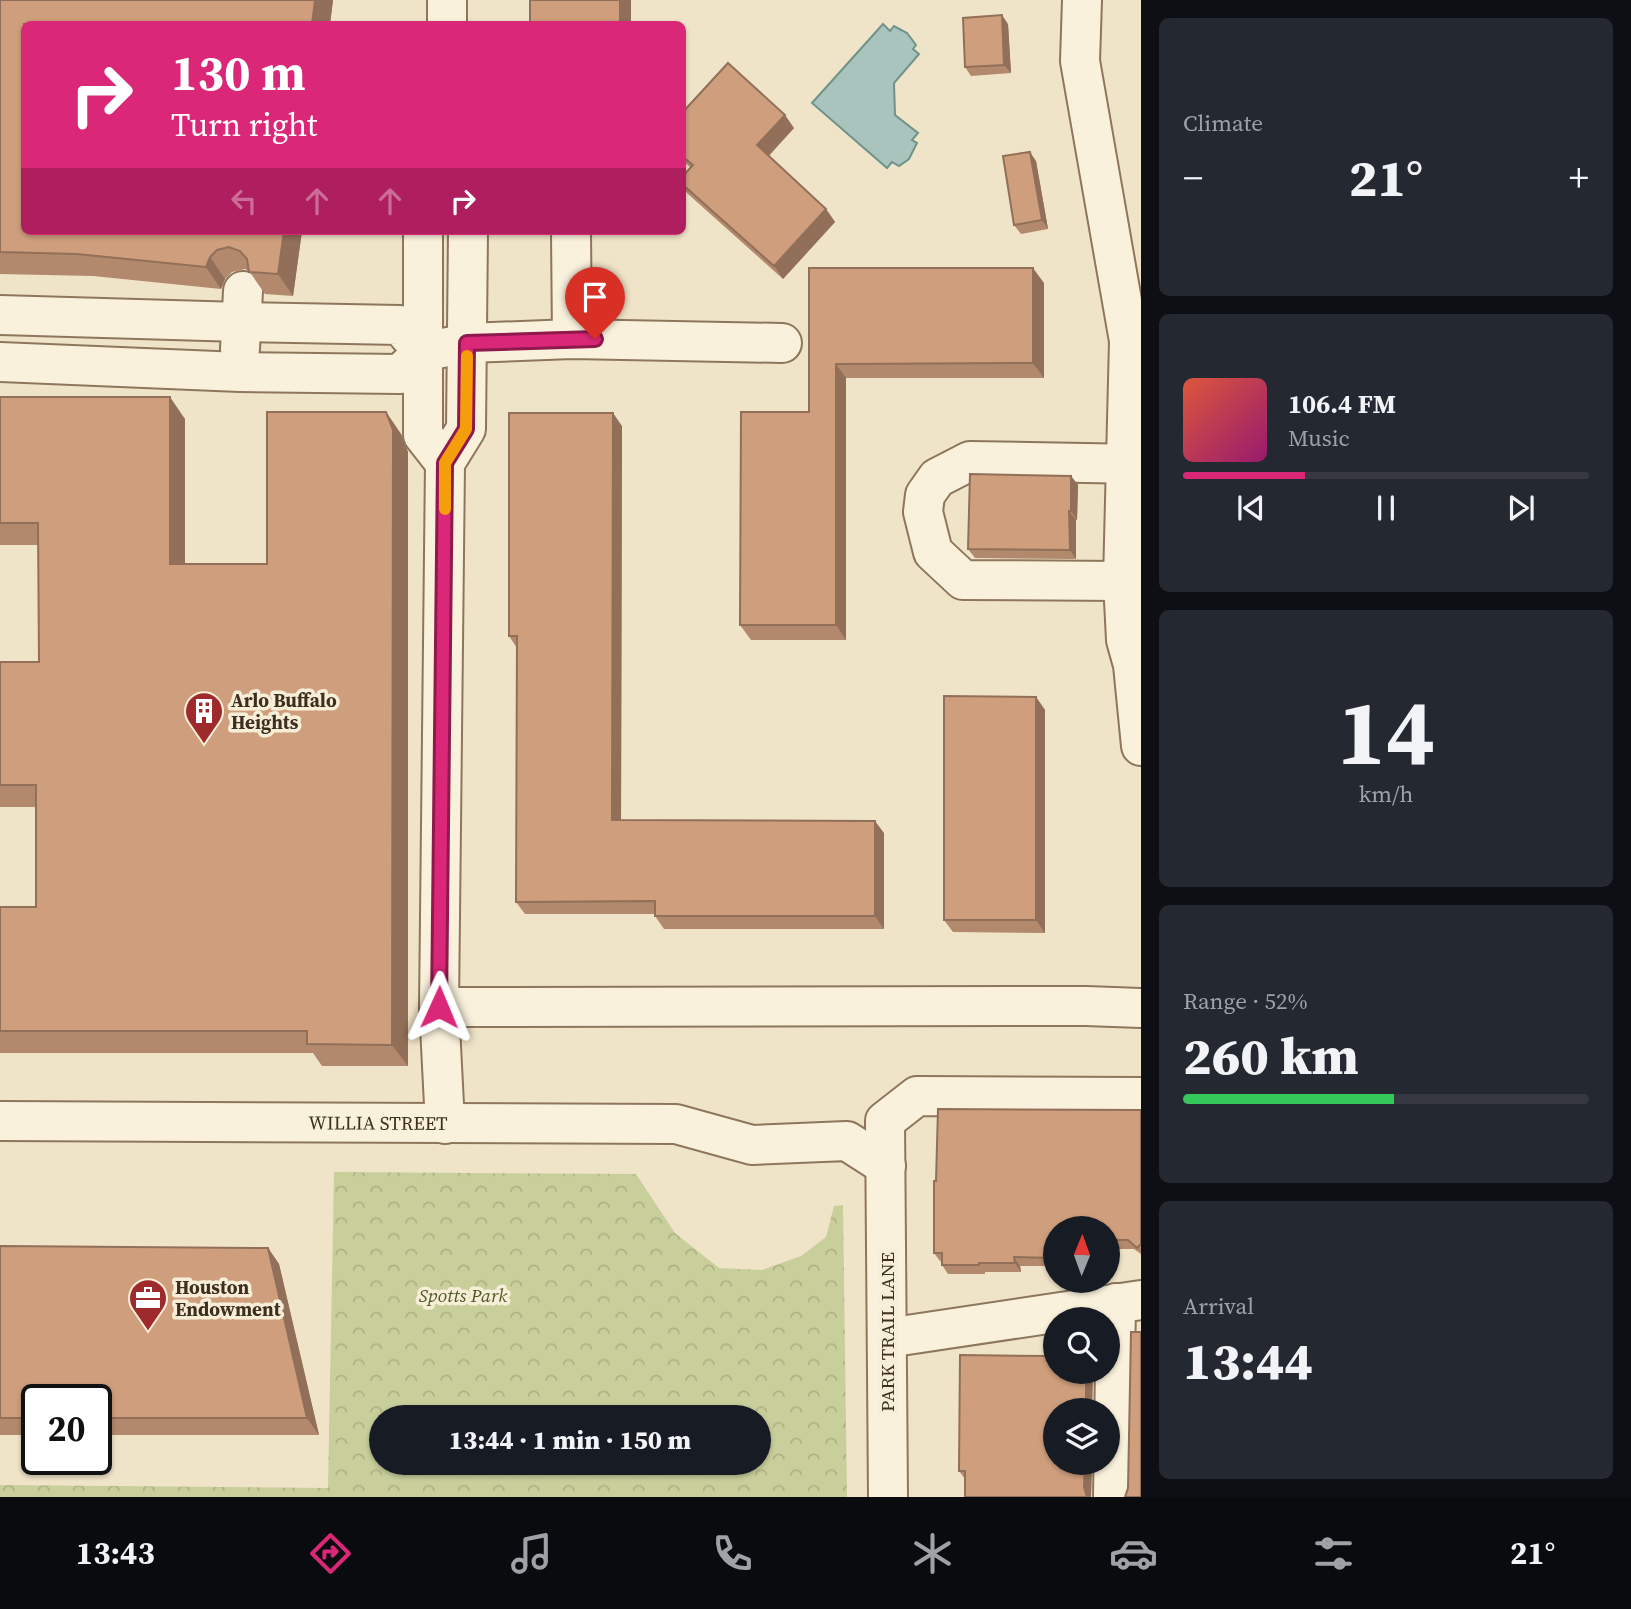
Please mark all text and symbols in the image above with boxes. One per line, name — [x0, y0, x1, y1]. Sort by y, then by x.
text: 130 m — [171, 39, 306, 106]
icon: right — [56, 49, 147, 140]
text: Turn right — [171, 103, 317, 147]
text: Climate — [1183, 107, 1263, 139]
text: 21° — [1349, 142, 1423, 213]
text: − — [1183, 152, 1203, 204]
text: + — [1569, 152, 1589, 204]
icon: left — [225, 182, 263, 220]
icon: ahead — [298, 182, 336, 220]
icon: ahead — [371, 182, 409, 220]
icon: right — [444, 182, 482, 220]
pin — [565, 267, 625, 339]
icon: arrive — [576, 278, 614, 316]
text: 106.4 FM — [1288, 386, 1396, 422]
text: Music — [1288, 422, 1350, 454]
icon: previous — [1232, 489, 1270, 527]
icon: pause — [1367, 489, 1405, 527]
icon: next — [1502, 489, 1540, 527]
text: 14 — [1337, 670, 1435, 794]
place label: Arlo Buffalo Heights — [231, 687, 337, 735]
building icon: Arlo Buffalo Heights — [183, 690, 225, 745]
text: km/h — [1359, 778, 1413, 810]
position arrow — [402, 970, 476, 1044]
text: Range · 52% — [1183, 985, 1308, 1017]
text: 260 km — [1183, 1020, 1359, 1091]
street label: WILLIA STREET — [308, 1109, 448, 1136]
north arrow — [1043, 1216, 1120, 1293]
map controls — [1043, 1216, 1120, 1475]
street label: PARK TRAIL LANE — [874, 1252, 900, 1412]
place label: Houston Endowment — [175, 1274, 281, 1322]
office icon: Houston Endowment — [127, 1277, 169, 1332]
park label: Spotts Park — [419, 1282, 507, 1308]
text: Arrival — [1183, 1290, 1254, 1322]
button: search — [1043, 1307, 1120, 1384]
text: 13:44 — [1183, 1325, 1313, 1396]
speed limit sign: 20 — [21, 1384, 112, 1475]
button: layers — [1043, 1398, 1120, 1475]
text: 13:44 · 1 min · 150 m — [449, 1422, 691, 1458]
icon: directions — [306, 1529, 355, 1578]
icon: music — [507, 1529, 556, 1578]
icon: phone — [708, 1529, 757, 1578]
icon: climate — [908, 1529, 957, 1578]
icon: car — [1109, 1529, 1158, 1578]
icon: filters — [1309, 1529, 1358, 1578]
text: 13:43 — [76, 1531, 155, 1575]
text: 21° — [1510, 1531, 1555, 1575]

